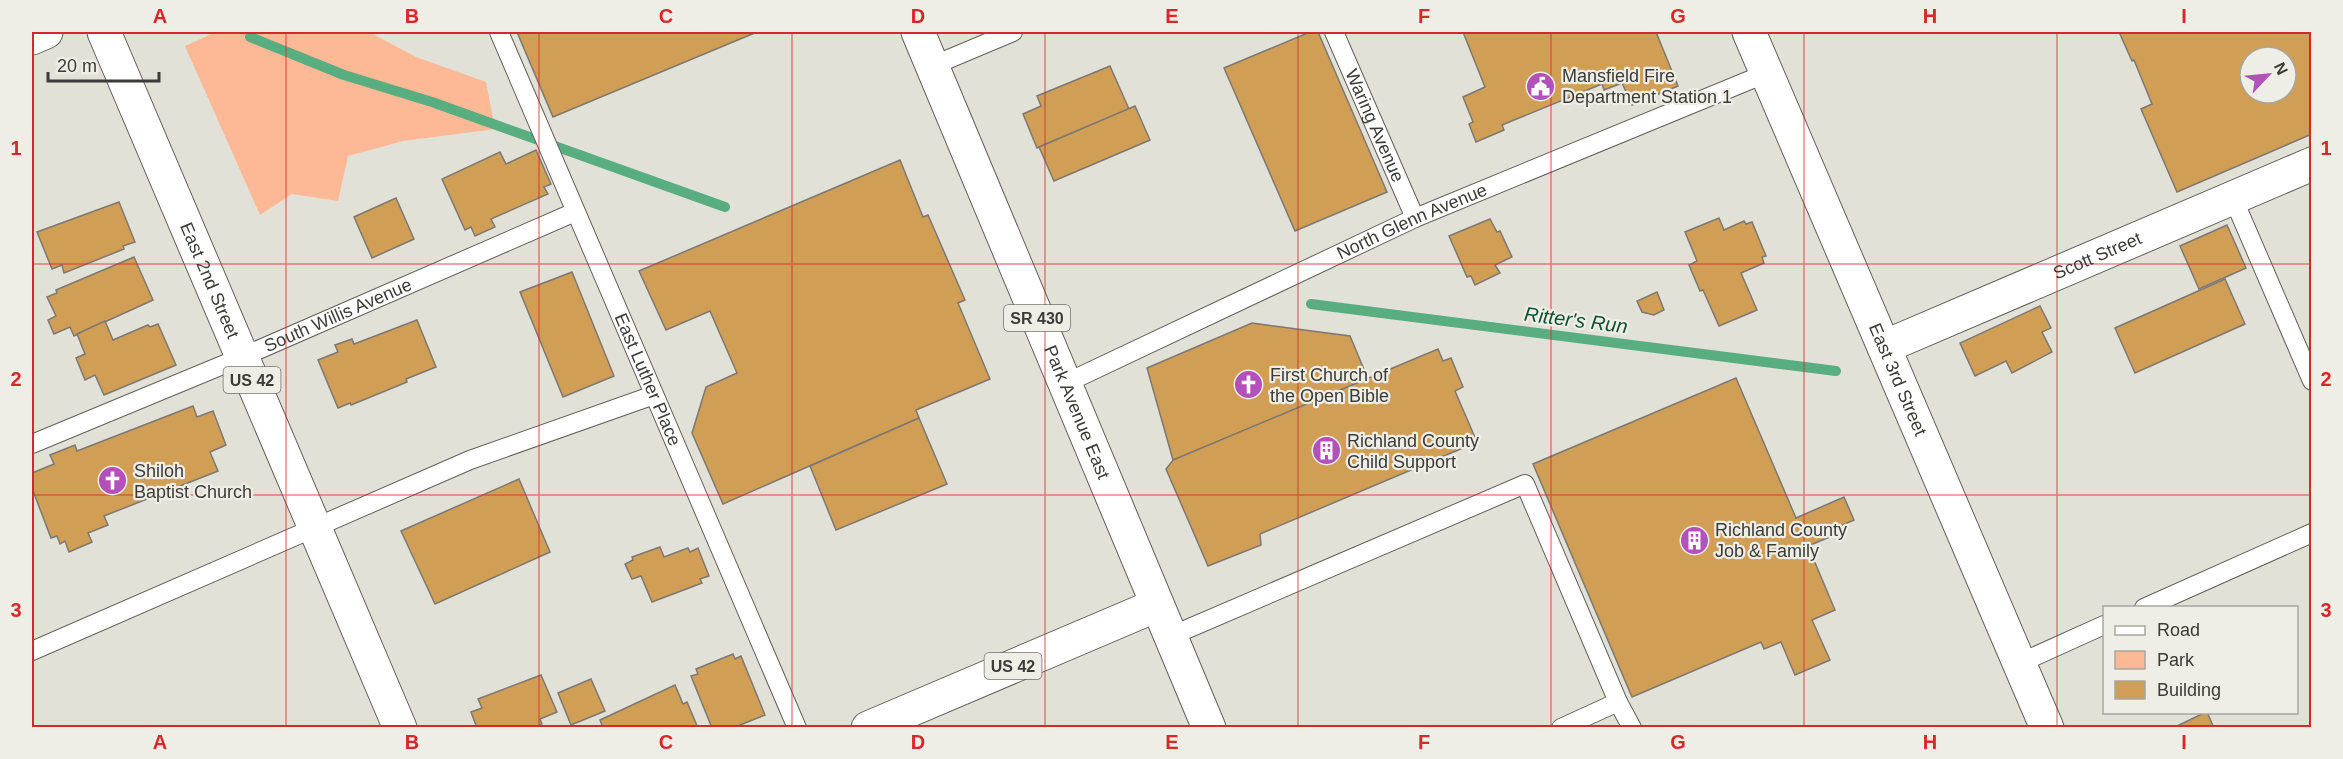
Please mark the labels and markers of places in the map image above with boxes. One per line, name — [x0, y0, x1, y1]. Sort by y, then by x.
place label: Mansfield Fire Department Station 1 — [1562, 66, 1732, 107]
public building icon: Mansfield Fire Department Station 1 — [1525, 70, 1557, 102]
place label: First Church of the Open Bible — [1270, 365, 1389, 406]
church icon: First Church of the Open Bible — [1233, 369, 1265, 401]
place label: Richland County Child Support — [1347, 431, 1479, 472]
building icon: Richland County Child Support — [1310, 435, 1342, 467]
place label: Shiloh Baptist Church — [134, 461, 252, 502]
church icon: Shiloh Baptist Church — [97, 465, 129, 497]
place label: Richland County Job & Family — [1715, 520, 1847, 561]
building icon: Richland County Job & Family — [1678, 524, 1710, 556]

